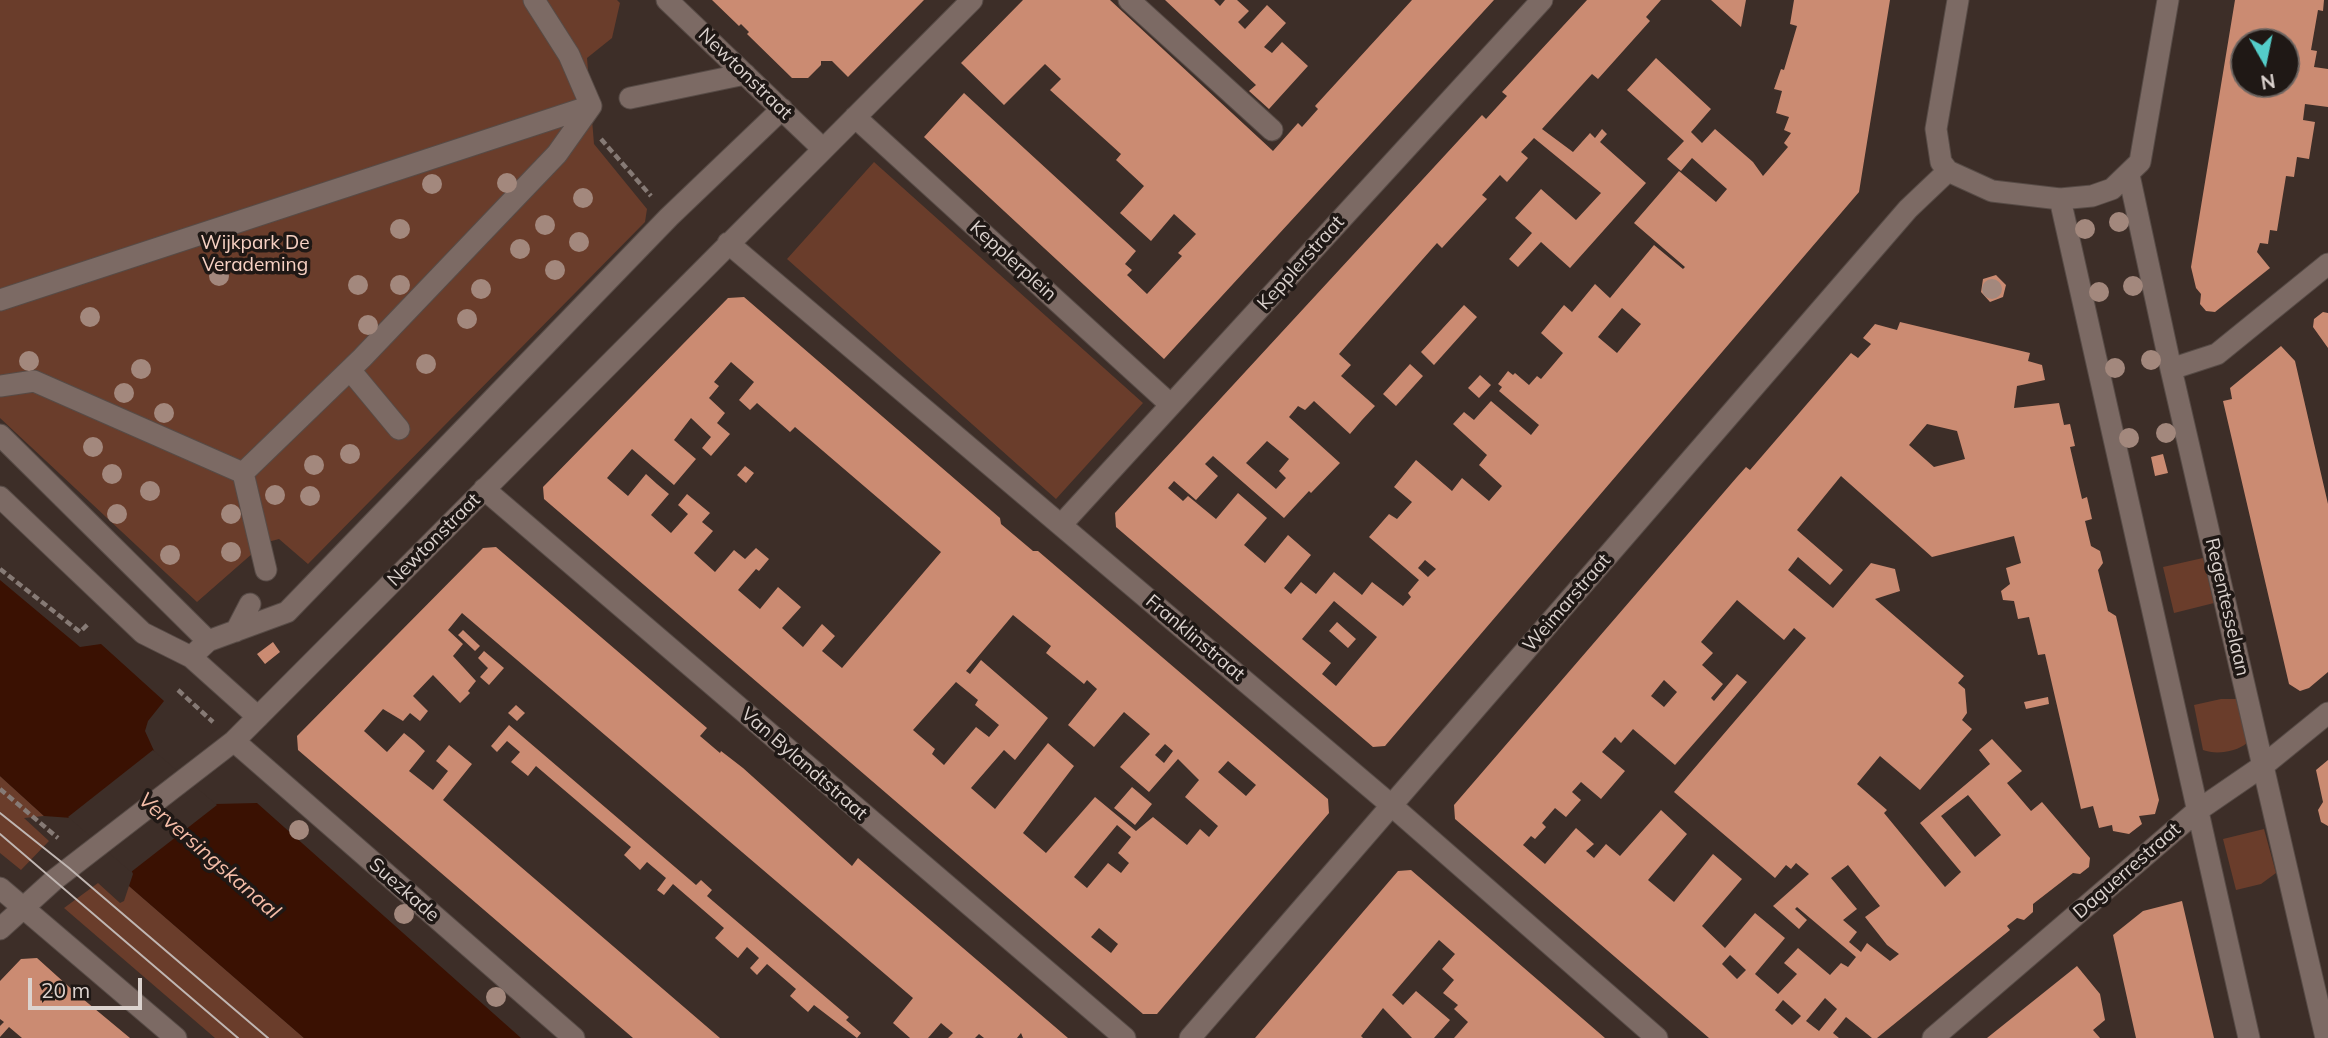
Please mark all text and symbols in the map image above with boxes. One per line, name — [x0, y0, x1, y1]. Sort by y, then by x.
street label: Newtonstraat — [693, 23, 797, 125]
north arrow — [2230, 28, 2300, 98]
text: N — [2259, 69, 2277, 95]
street label: Kepplerstraat — [1253, 211, 1349, 315]
street label: Kepplerplein — [965, 216, 1061, 306]
park label: Wijkpark De Verademing — [201, 232, 309, 276]
street label: Newtonstraat — [383, 489, 485, 591]
street label: Regentesselaan — [2200, 536, 2254, 678]
street label: Weimarstraat — [1518, 549, 1616, 657]
street label: Franklinstraat — [1141, 590, 1249, 686]
street label: Van Bylandtstraat — [736, 703, 872, 825]
water label: Verversingskanaal — [133, 788, 285, 924]
street label: Daguerrestraat — [2069, 818, 2185, 924]
street label: Suezkade — [364, 853, 444, 927]
scale bar — [32, 964, 145, 1008]
text: 20 m — [41, 977, 90, 1003]

